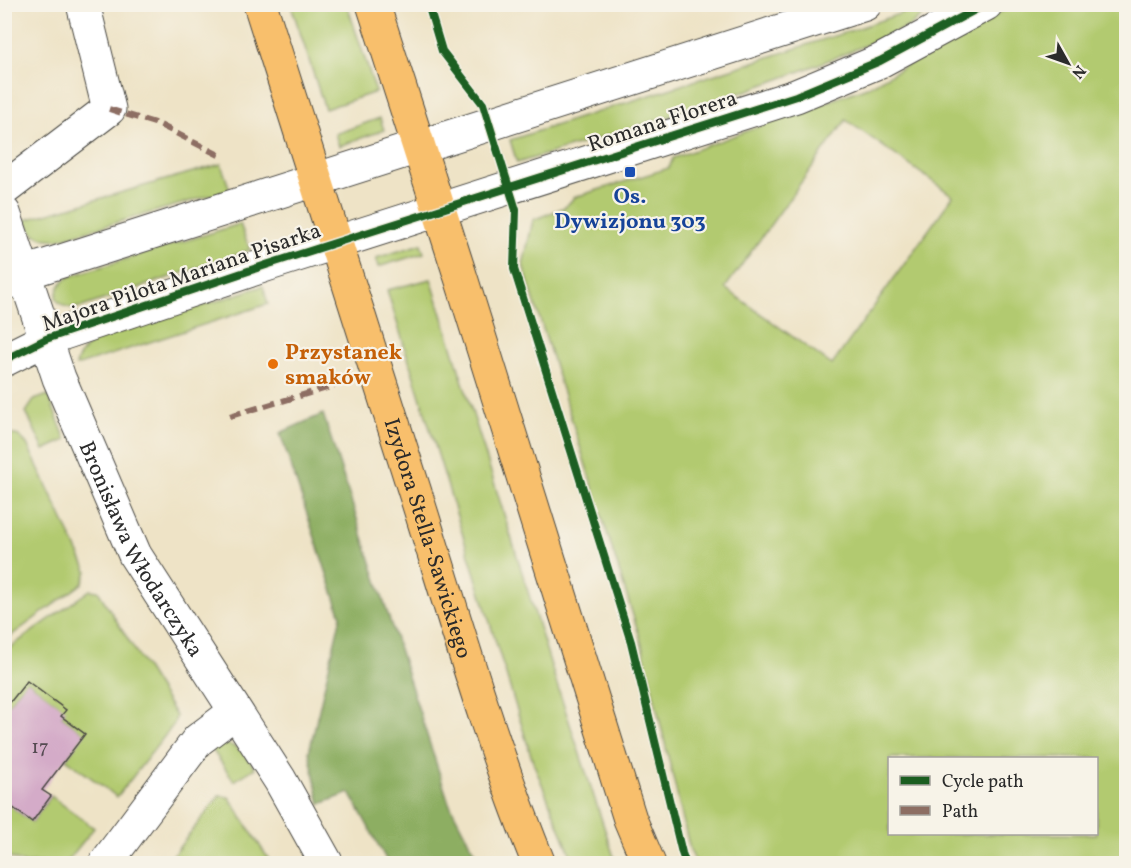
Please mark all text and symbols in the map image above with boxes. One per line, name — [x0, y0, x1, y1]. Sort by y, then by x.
north arrow — [1038, 33, 1098, 93]
text: N — [1066, 60, 1090, 83]
street label: Romana Florera — [584, 84, 742, 161]
marker: Os. Dywizjonu 303 — [623, 165, 637, 179]
place label: Os. Dywizjonu 303 — [554, 182, 706, 238]
street label: Majora Pilota Mariana Pisarka — [38, 216, 326, 341]
place label: Przystanek smaków — [285, 338, 402, 394]
marker: Przystanek smaków — [266, 357, 280, 371]
street label: Izydora Stella-Sawickiego — [375, 415, 479, 663]
street label: Bronisława Włodarczyka — [70, 437, 210, 664]
house number: 17 — [31, 734, 49, 762]
legend — [888, 757, 1098, 835]
text: Cycle path — [942, 770, 1024, 795]
text: Path — [942, 800, 978, 825]

